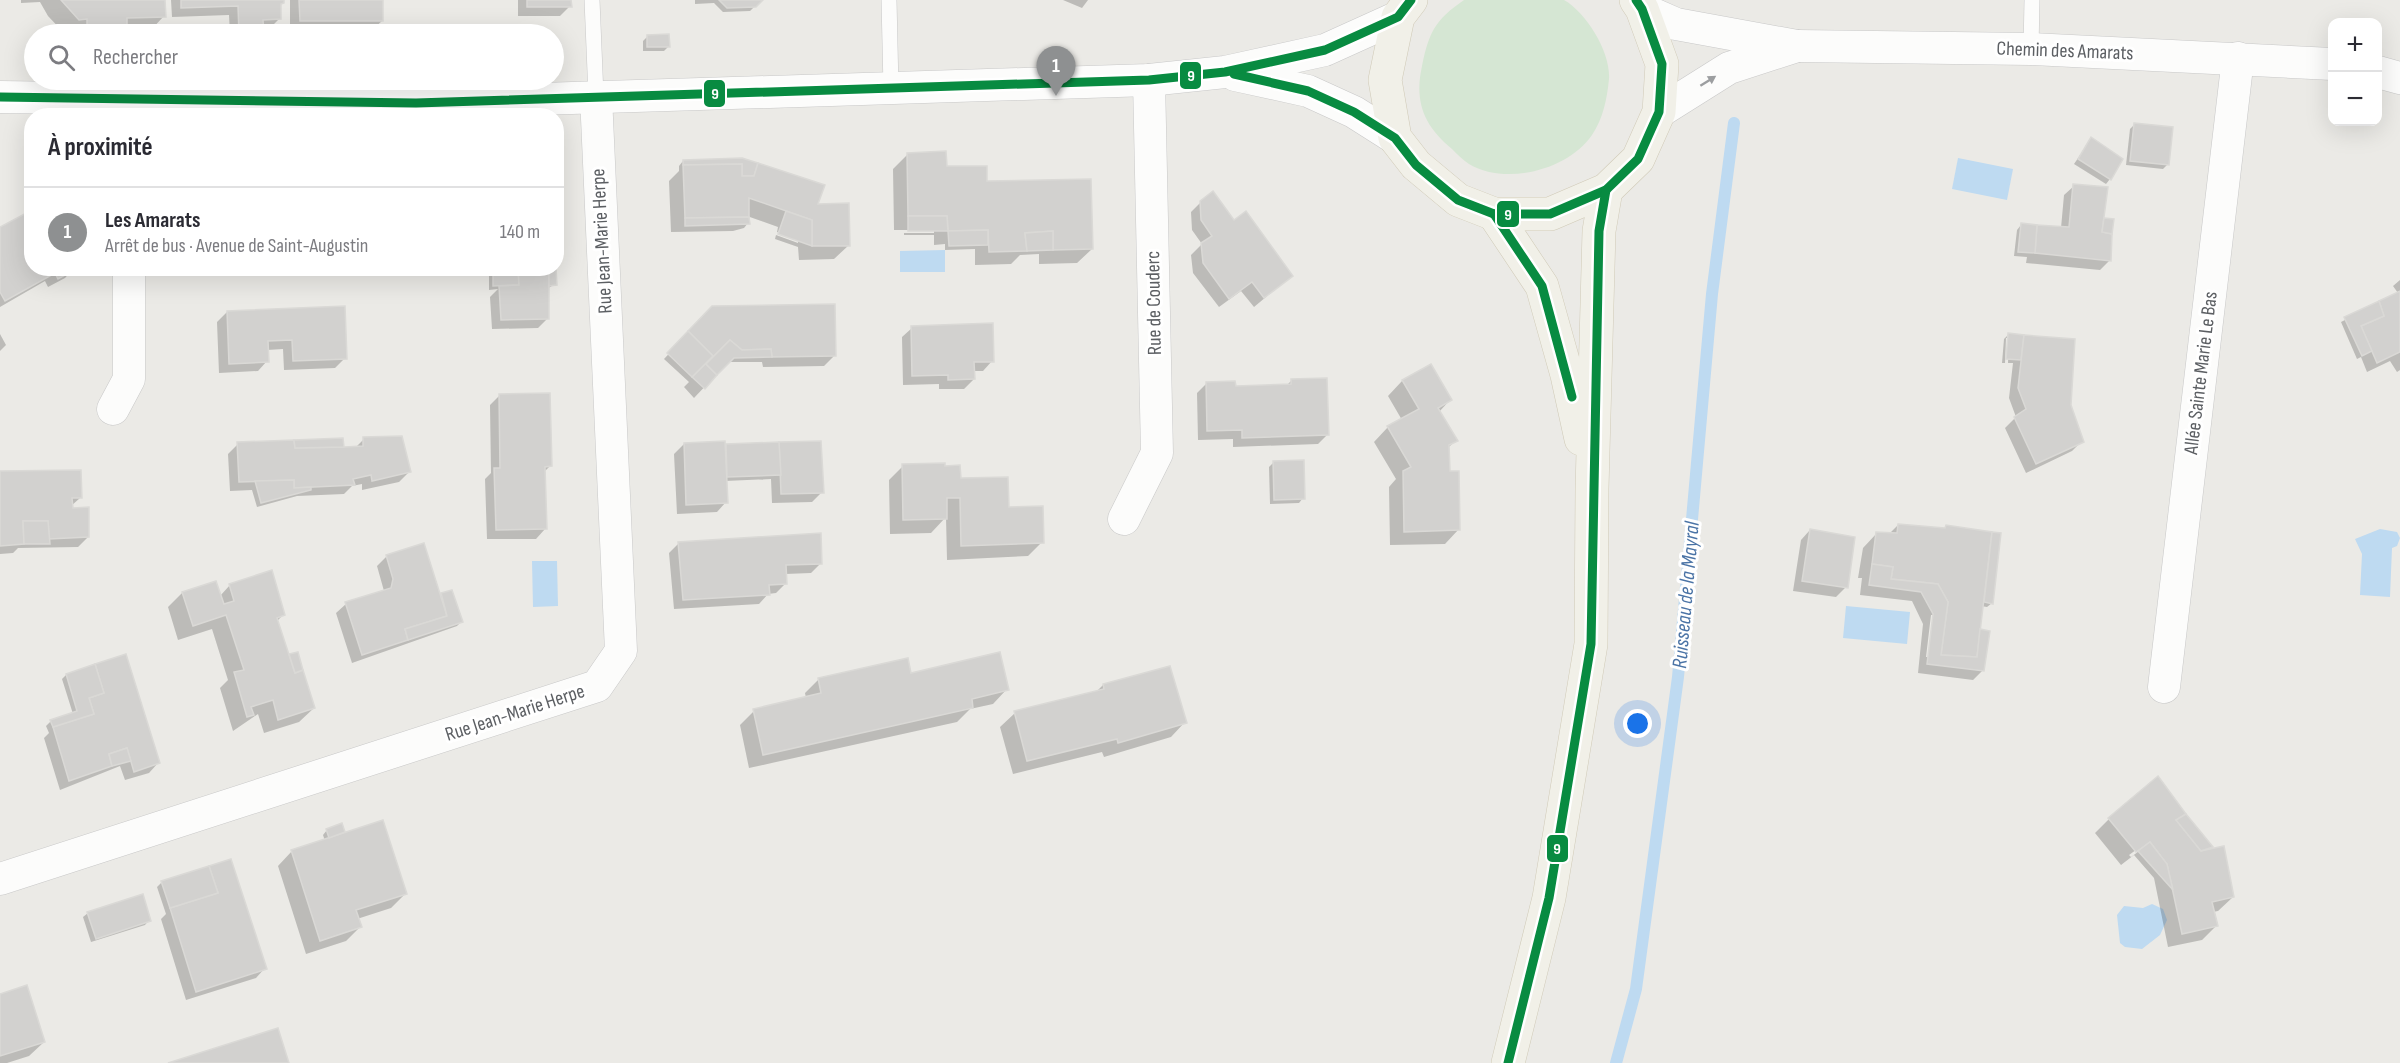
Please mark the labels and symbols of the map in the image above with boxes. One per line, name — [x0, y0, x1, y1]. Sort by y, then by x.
street label: Chemin des Amarats — [1996, 37, 2134, 65]
pin: 1 — [1036, 46, 1076, 96]
line badge: 9 — [1179, 61, 1202, 90]
text: 9 — [1187, 67, 1195, 86]
one-way arrow — [1700, 75, 1716, 87]
line badge: 9 — [703, 79, 726, 108]
text: 9 — [711, 85, 719, 104]
street label: Rue Jean-Marie Herpe — [586, 168, 618, 314]
line badge: 9 — [1496, 200, 1520, 228]
text: 9 — [1504, 206, 1512, 225]
street label: Rue de Couderc — [1141, 251, 1167, 355]
street label: Allée Sainte Marie Le Bas — [2179, 290, 2223, 457]
water label: Ruisseau de la Mayral — [1667, 519, 1705, 670]
street label: Rue Jean-Marie Herpe — [442, 679, 588, 747]
your location — [1623, 709, 1652, 738]
line badge: 9 — [1546, 834, 1569, 863]
text: 9 — [1553, 840, 1561, 859]

